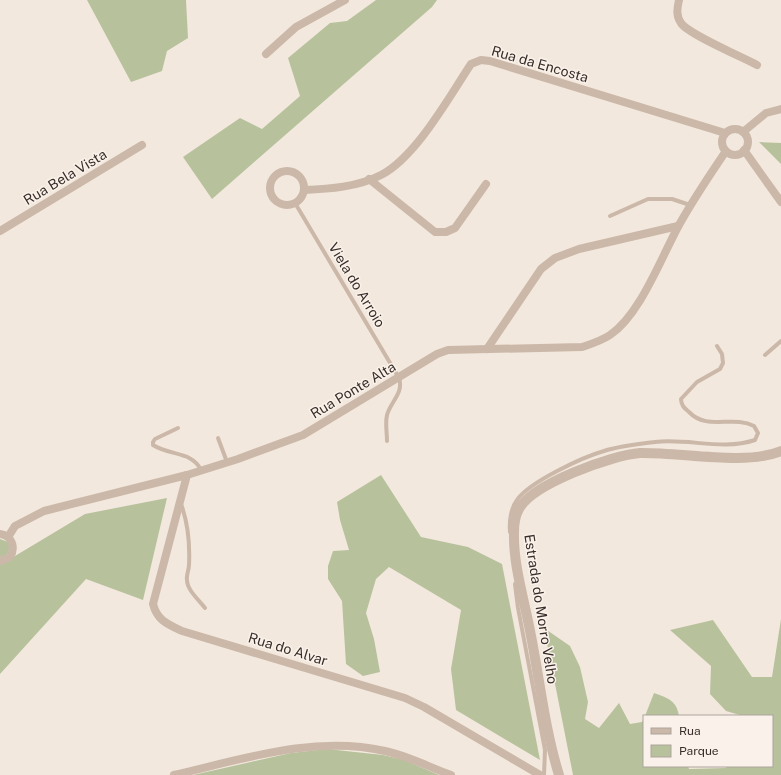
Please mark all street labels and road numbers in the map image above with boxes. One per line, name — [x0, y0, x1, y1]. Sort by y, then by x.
street label: Rua da Encosta — [490, 43, 590, 85]
street label: Rua Bela Vista — [21, 146, 109, 208]
street label: Viela do Arroio — [326, 240, 389, 330]
street label: Rua Ponte Alta — [308, 358, 398, 422]
street label: Estrada do Morro Velho — [521, 533, 561, 685]
street label: Rua do Alvar — [246, 629, 330, 669]

